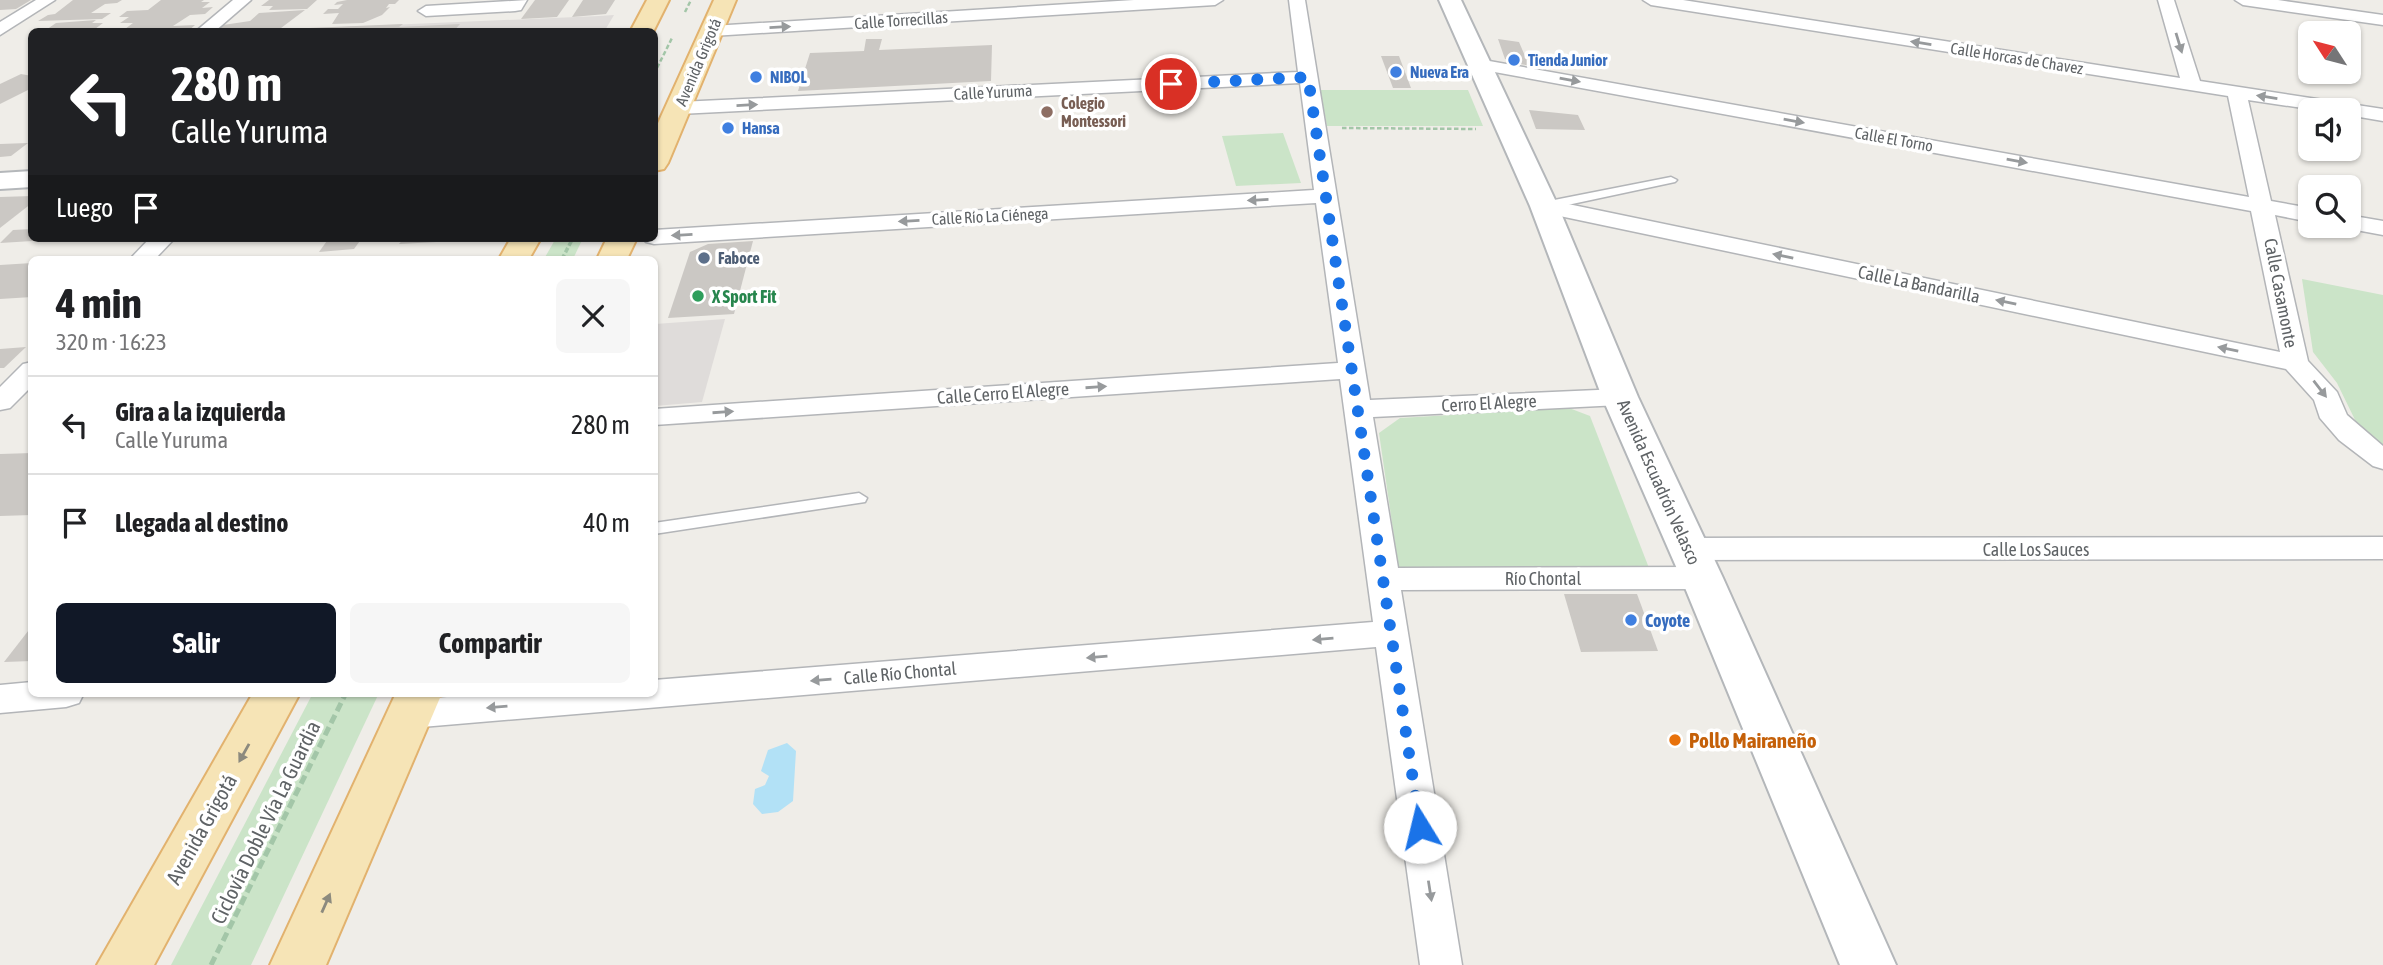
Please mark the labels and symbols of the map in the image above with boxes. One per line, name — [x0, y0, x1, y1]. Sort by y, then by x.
street label: Calle Torrecillas — [854, 8, 949, 32]
street label: Avenida Grigotá — [672, 16, 725, 109]
one-way arrow — [769, 21, 791, 32]
north arrow — [2298, 21, 2361, 84]
one-way arrow — [2174, 32, 2185, 53]
one-way arrow — [1910, 37, 1932, 48]
street label: Calle Horcas de Chavez — [1949, 39, 2085, 77]
place label: Tienda Junior — [1528, 51, 1607, 69]
marker: Tienda Junior — [1506, 52, 1522, 68]
pin — [1141, 54, 1201, 114]
place label: Nueva Era — [1410, 63, 1469, 81]
marker: Nueva Era — [1388, 64, 1404, 80]
place label: NIBOL — [770, 68, 807, 86]
marker: NIBOL — [748, 69, 764, 85]
one-way arrow — [1559, 75, 1581, 86]
street label: Calle Yuruma — [953, 81, 1033, 103]
one-way arrow — [2256, 91, 2278, 102]
place label: Colegio Montessori — [1061, 94, 1126, 130]
one-way arrow — [736, 99, 758, 110]
marker: Colegio Montessori — [1039, 104, 1055, 120]
one-way arrow — [1783, 116, 1805, 127]
place label: Hansa — [742, 119, 780, 137]
marker: Hansa — [720, 120, 736, 136]
street label: Calle El Torno — [1853, 123, 1935, 155]
one-way arrow — [2006, 156, 2028, 167]
one-way arrow — [1247, 195, 1269, 206]
street label: Calle Río La Ciénega — [931, 204, 1049, 229]
one-way arrow — [898, 216, 920, 227]
one-way arrow — [670, 230, 692, 241]
street label: Calle Casamonte — [2260, 237, 2302, 349]
place label: Faboce — [718, 249, 760, 267]
marker: Faboce — [696, 250, 712, 266]
one-way arrow — [1772, 250, 1794, 261]
street label: Calle La Bandarilla — [1856, 261, 1982, 307]
place label: X Sport Fit — [711, 286, 777, 307]
marker: X Sport Fit — [690, 288, 706, 304]
one-way arrow — [1995, 297, 2017, 308]
one-way arrow — [2217, 344, 2239, 355]
street label: Calle Cerro El Alegre — [936, 378, 1070, 408]
one-way arrow — [2313, 380, 2327, 398]
one-way arrow — [1085, 381, 1107, 392]
street label: Cerro El Alegre — [1441, 390, 1537, 416]
street label: Avenida Escuadrón Velasco — [1613, 396, 1705, 568]
one-way arrow — [712, 406, 734, 417]
street label: Calle Los Sauces — [1983, 539, 2089, 560]
street label: Río Chontal — [1505, 568, 1581, 589]
place label: Coyote — [1645, 610, 1690, 631]
marker: Coyote — [1623, 612, 1639, 628]
one-way arrow — [1312, 634, 1334, 645]
one-way arrow — [1085, 652, 1107, 663]
street label: Calle Río Chontal — [843, 658, 957, 688]
one-way arrow — [810, 675, 832, 686]
one-way arrow — [485, 702, 507, 713]
street label: Ciclovía Doble Vía La Guardia — [205, 717, 325, 927]
place label: Pollo Mairaneño — [1689, 728, 1817, 752]
marker: Pollo Mairaneño — [1667, 732, 1683, 748]
one-way arrow — [238, 743, 250, 762]
street label: Avenida Grigotá — [161, 770, 241, 888]
position arrow — [1383, 790, 1457, 864]
one-way arrow — [1425, 881, 1436, 903]
one-way arrow — [321, 892, 332, 913]

